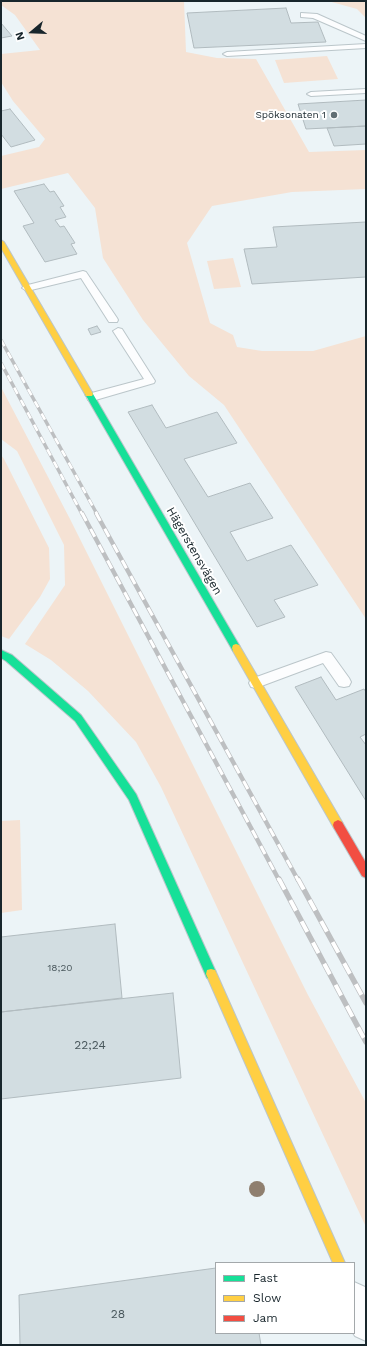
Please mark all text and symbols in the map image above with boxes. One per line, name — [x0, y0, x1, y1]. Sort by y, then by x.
north arrow — [12, 12, 52, 52]
text: N — [13, 30, 28, 42]
place label: Spöksonaten 1 — [255, 109, 326, 121]
marker: Spöksonaten 1 — [329, 110, 339, 120]
street label: Hägerstensvägen — [163, 505, 225, 597]
house number: 18;20 — [47, 962, 73, 974]
house number: 22;24 — [74, 1038, 106, 1052]
legend — [215, 1262, 355, 1334]
text: Fast — [253, 1271, 278, 1285]
text: Slow — [253, 1291, 281, 1305]
house number: 28 — [111, 1307, 125, 1321]
text: Jam — [253, 1311, 278, 1325]

